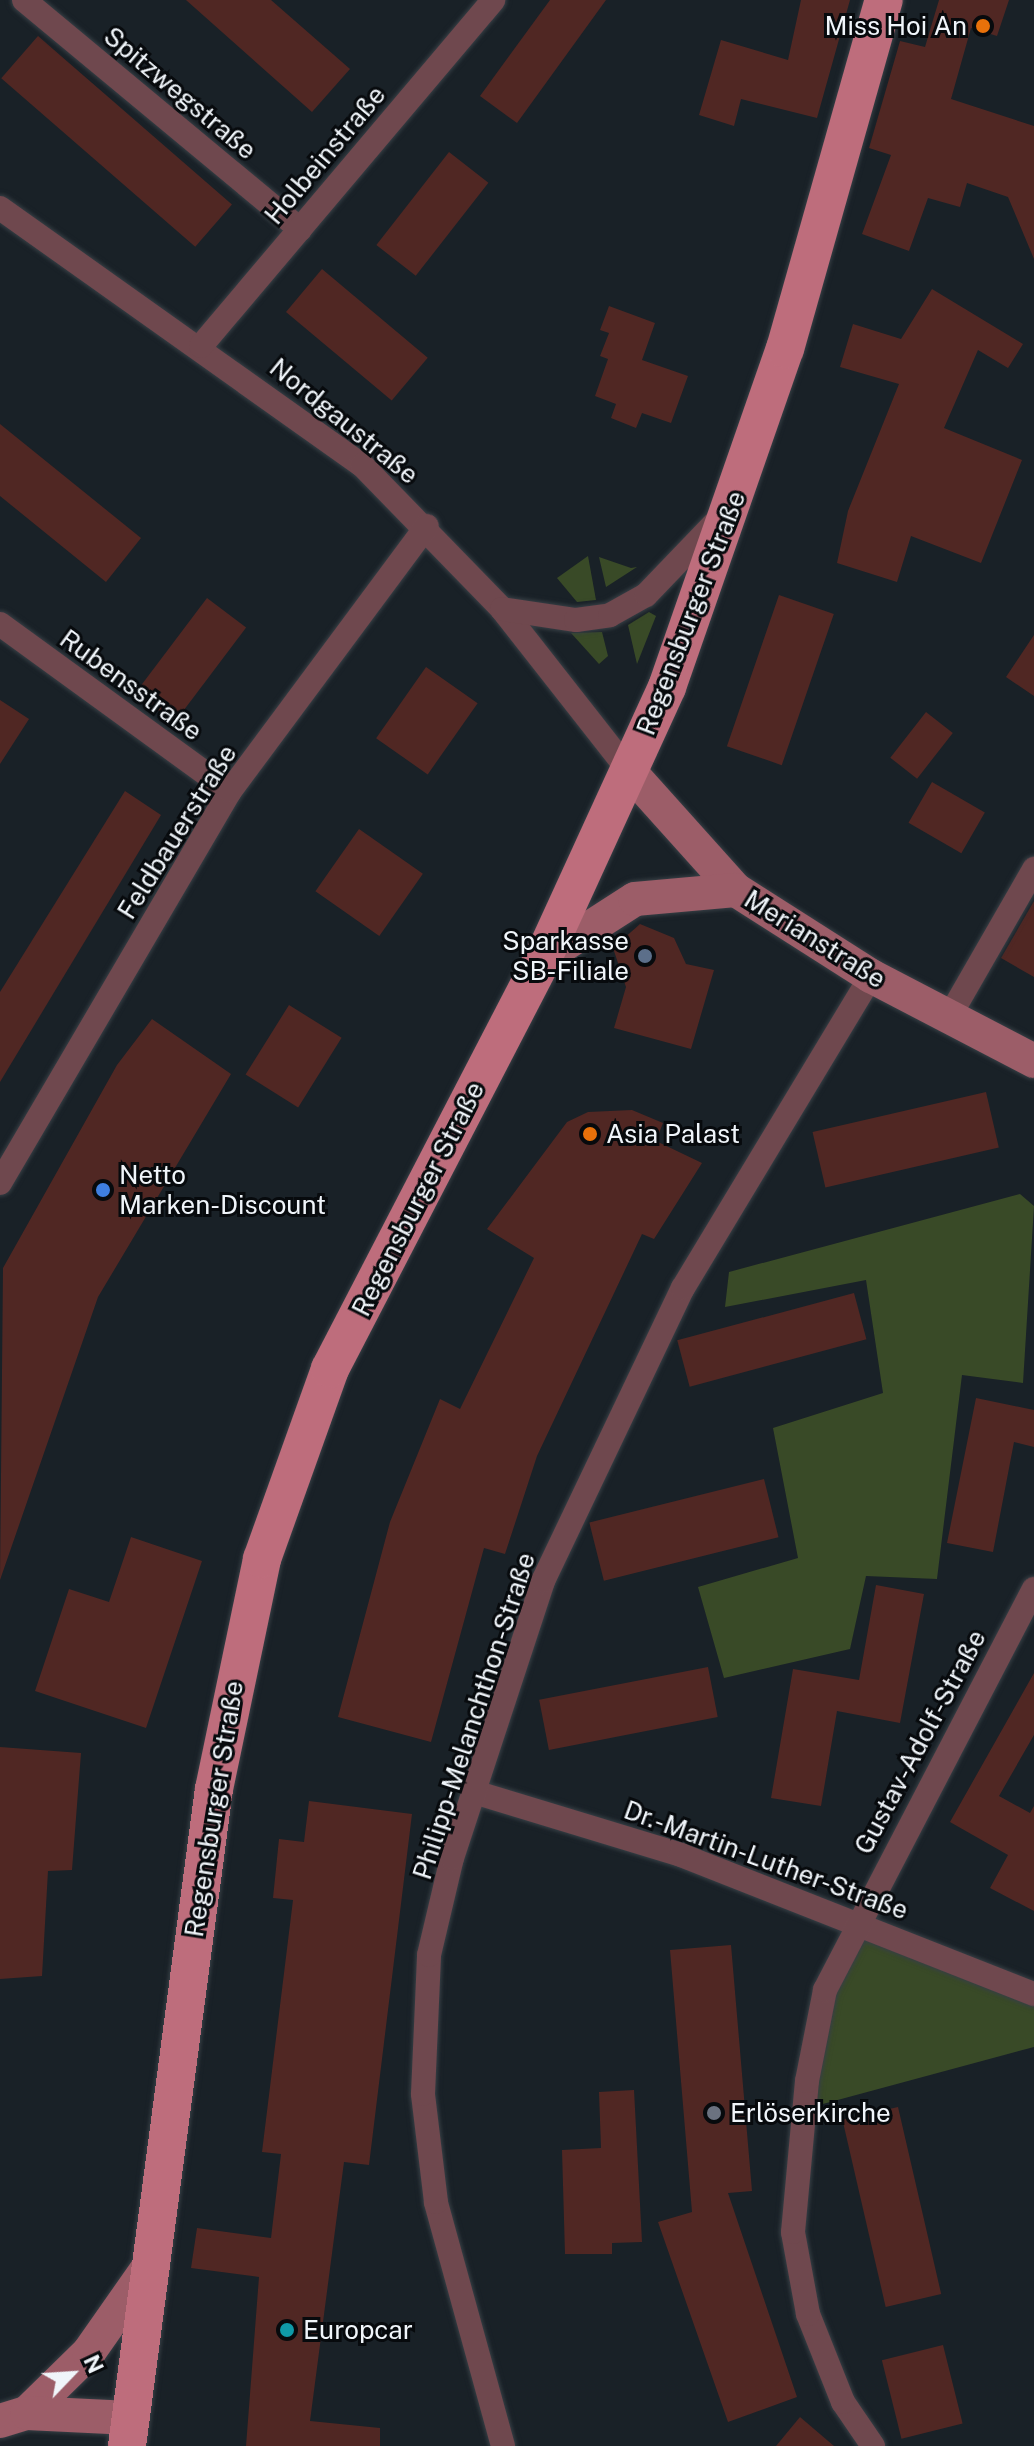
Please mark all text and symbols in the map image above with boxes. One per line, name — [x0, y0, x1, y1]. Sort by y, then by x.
place label: Miss Hoi An — [824, 10, 967, 42]
marker: Miss Hoi An — [974, 17, 992, 35]
street label: Spitzwegstraße — [98, 20, 262, 166]
street label: Holbeinstraße — [258, 79, 392, 231]
street label: Nordgaustraße — [263, 352, 425, 490]
street label: Regensburger Straße — [630, 487, 752, 739]
street label: Rubensstraße — [54, 623, 208, 747]
street label: Feldbauerstraße — [111, 739, 243, 925]
street label: Merianstraße — [739, 883, 891, 995]
place label: Sparkasse SB-Filiale — [502, 925, 629, 986]
marker: Sparkasse SB-Filiale — [636, 947, 654, 965]
street label: Regensburger Straße — [345, 1077, 491, 1321]
place label: Asia Palast — [606, 1118, 740, 1150]
marker: Asia Palast — [581, 1125, 599, 1143]
place label: Netto Marken-Discount — [119, 1159, 326, 1220]
marker: Netto Marken-Discount — [94, 1181, 112, 1199]
street label: Philipp-Melanchthon-Straße — [406, 1549, 542, 1883]
street label: Gustav-Adolf-Straße — [848, 1625, 992, 1859]
street label: Regensburger Straße — [178, 1679, 250, 1939]
street label: Dr.-Martin-Luther-Straße — [620, 1794, 912, 1926]
place label: Erlöserkirche — [730, 2097, 891, 2129]
marker: Erlöserkirche — [705, 2104, 723, 2122]
place label: Europcar — [303, 2314, 413, 2346]
marker: Europcar — [278, 2321, 296, 2339]
north arrow — [32, 2334, 112, 2414]
text: N — [78, 2351, 109, 2377]

